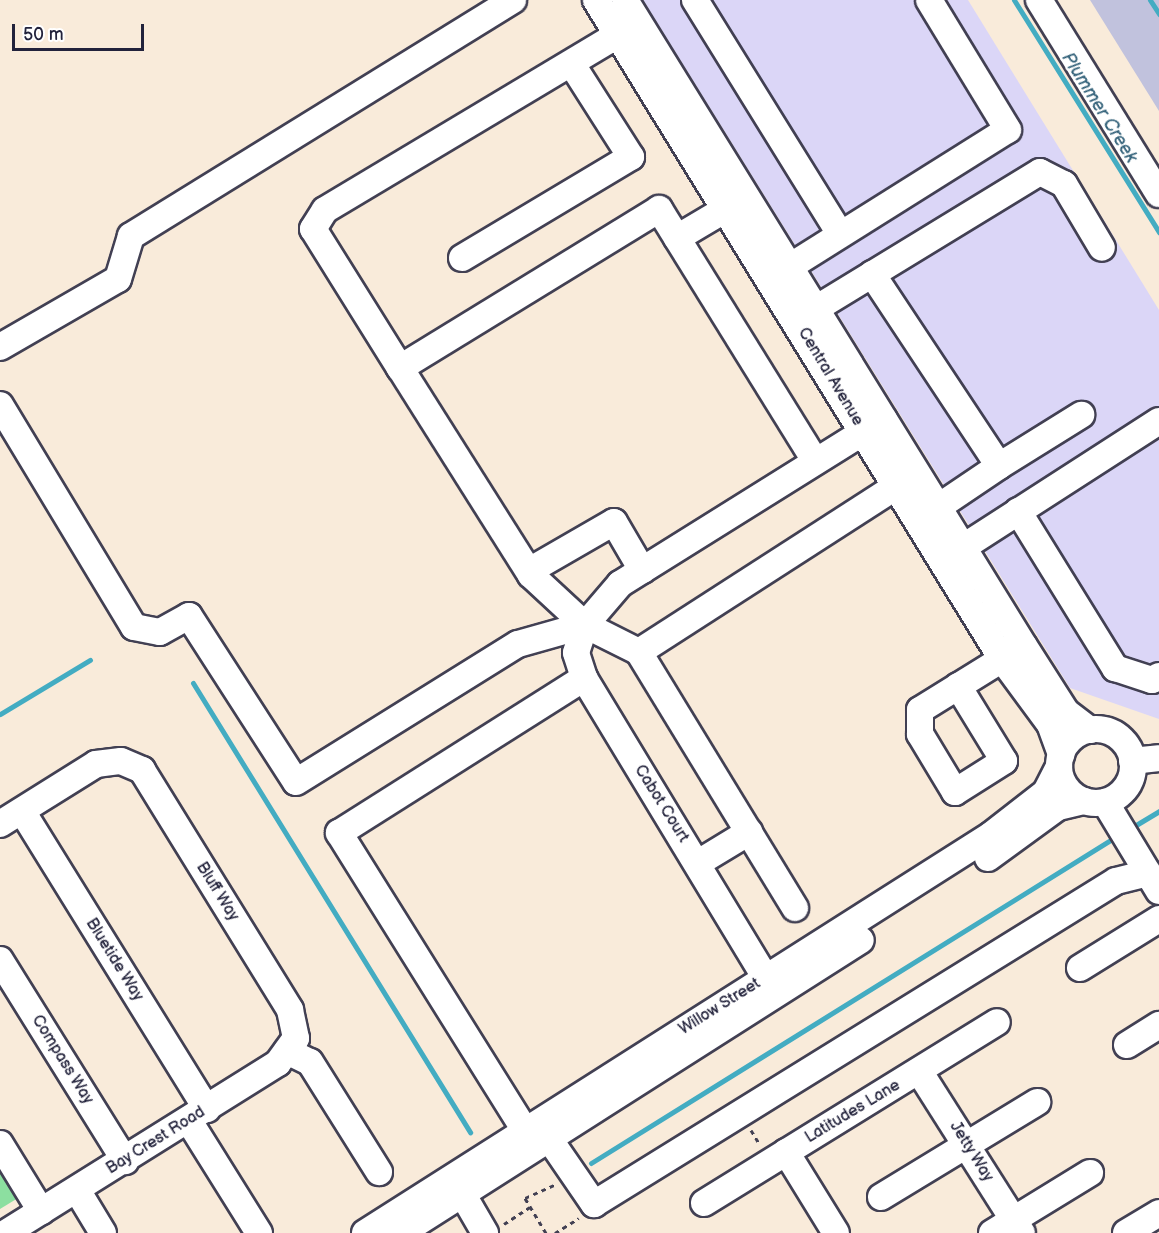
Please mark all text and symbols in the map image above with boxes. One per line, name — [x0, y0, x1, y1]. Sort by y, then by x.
scale bar — [15, 12, 147, 50]
text: 50 m — [23, 24, 64, 45]
water label: Plummer Creek — [1056, 49, 1142, 167]
street label: Central Avenue — [793, 325, 867, 429]
street label: Cabot Court — [630, 762, 692, 846]
street label: Bluff Way — [191, 859, 243, 925]
street label: Bluetide Way — [81, 915, 147, 1005]
street label: Willow Street — [676, 974, 764, 1040]
street label: Compass Way — [27, 1012, 97, 1108]
street label: Latitudes Lane — [802, 1076, 904, 1148]
street label: Bay Crest Road — [103, 1103, 209, 1179]
street label: Jetty Way — [945, 1118, 997, 1186]

